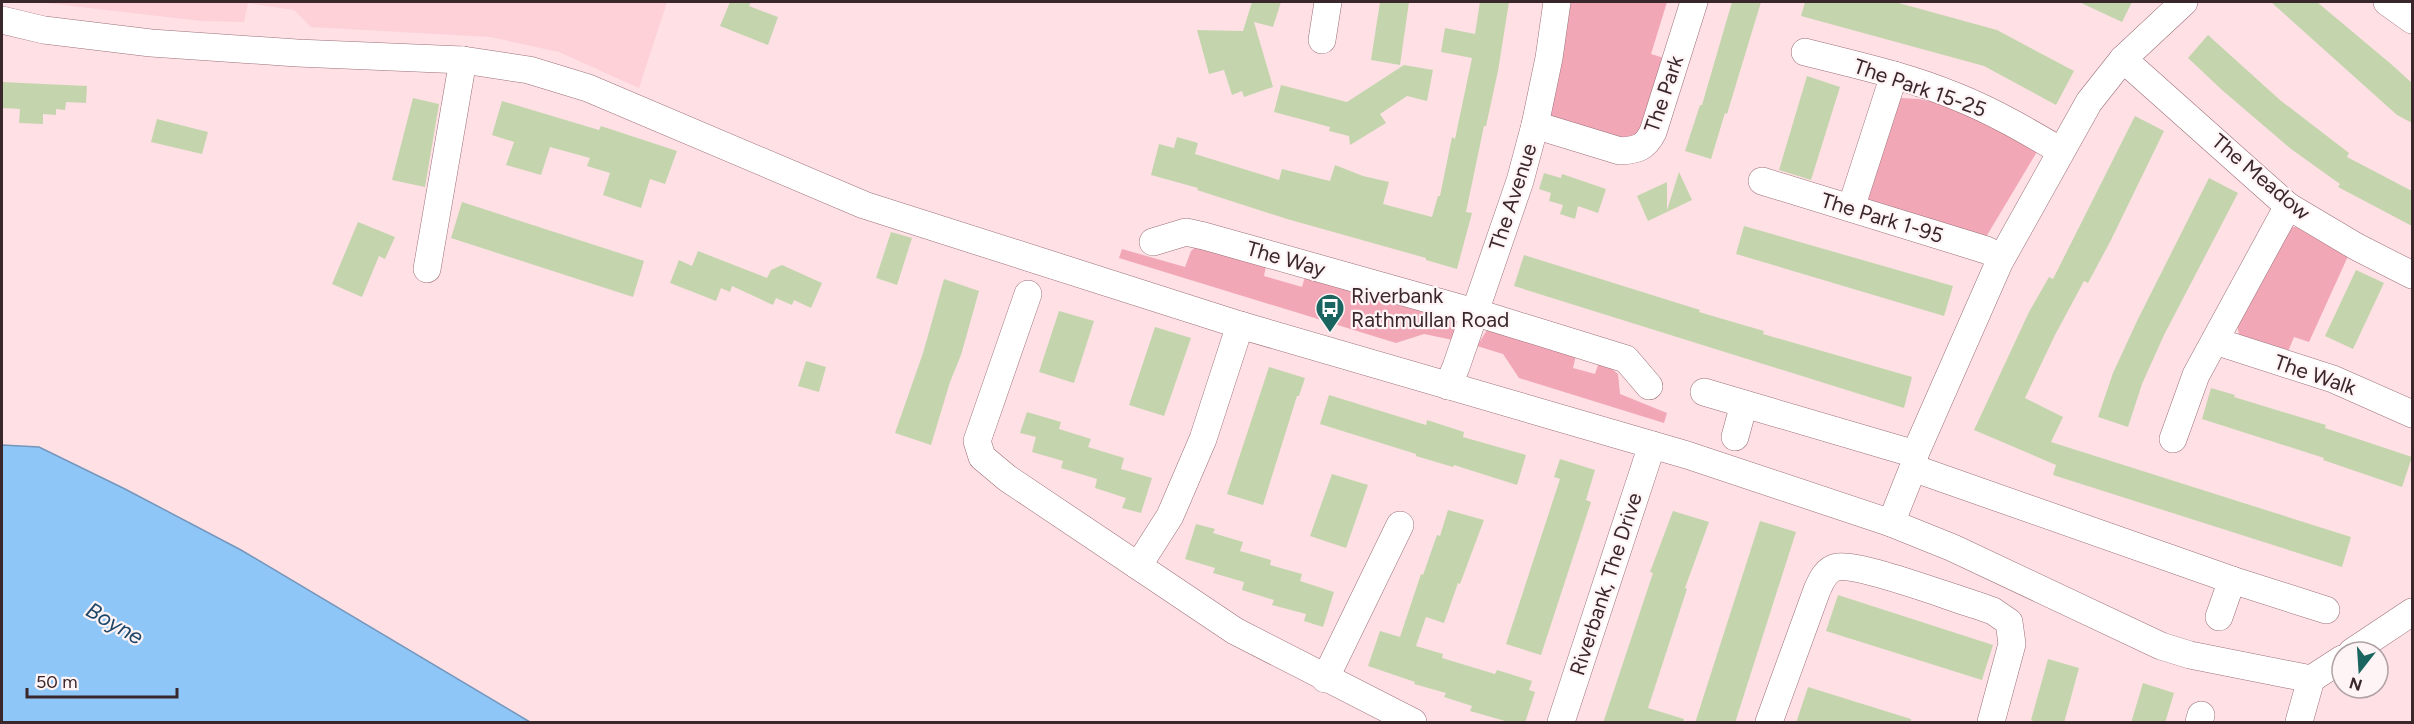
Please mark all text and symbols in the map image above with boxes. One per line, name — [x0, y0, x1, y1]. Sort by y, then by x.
street label: The Park — [1639, 51, 1689, 136]
street label: The Park 15-25 — [1851, 53, 1990, 122]
street label: The Meadow — [2207, 128, 2316, 225]
street label: The Avenue — [1483, 140, 1542, 253]
street label: The Park 1-95 — [1818, 187, 1946, 248]
street label: The Way — [1244, 235, 1328, 282]
place label: Riverbank Rathmullan Road — [1351, 283, 1509, 332]
bus stop icon: Riverbank Rathmullan Road — [1314, 292, 1346, 334]
street label: The Walk — [2271, 349, 2360, 400]
street label: Riverbank, The Drive — [1564, 489, 1647, 678]
water label: Boyne — [81, 596, 148, 651]
north arrow — [2330, 640, 2390, 700]
scale bar — [27, 661, 177, 699]
text: 50 m — [36, 671, 78, 693]
text: N — [2347, 673, 2364, 695]

